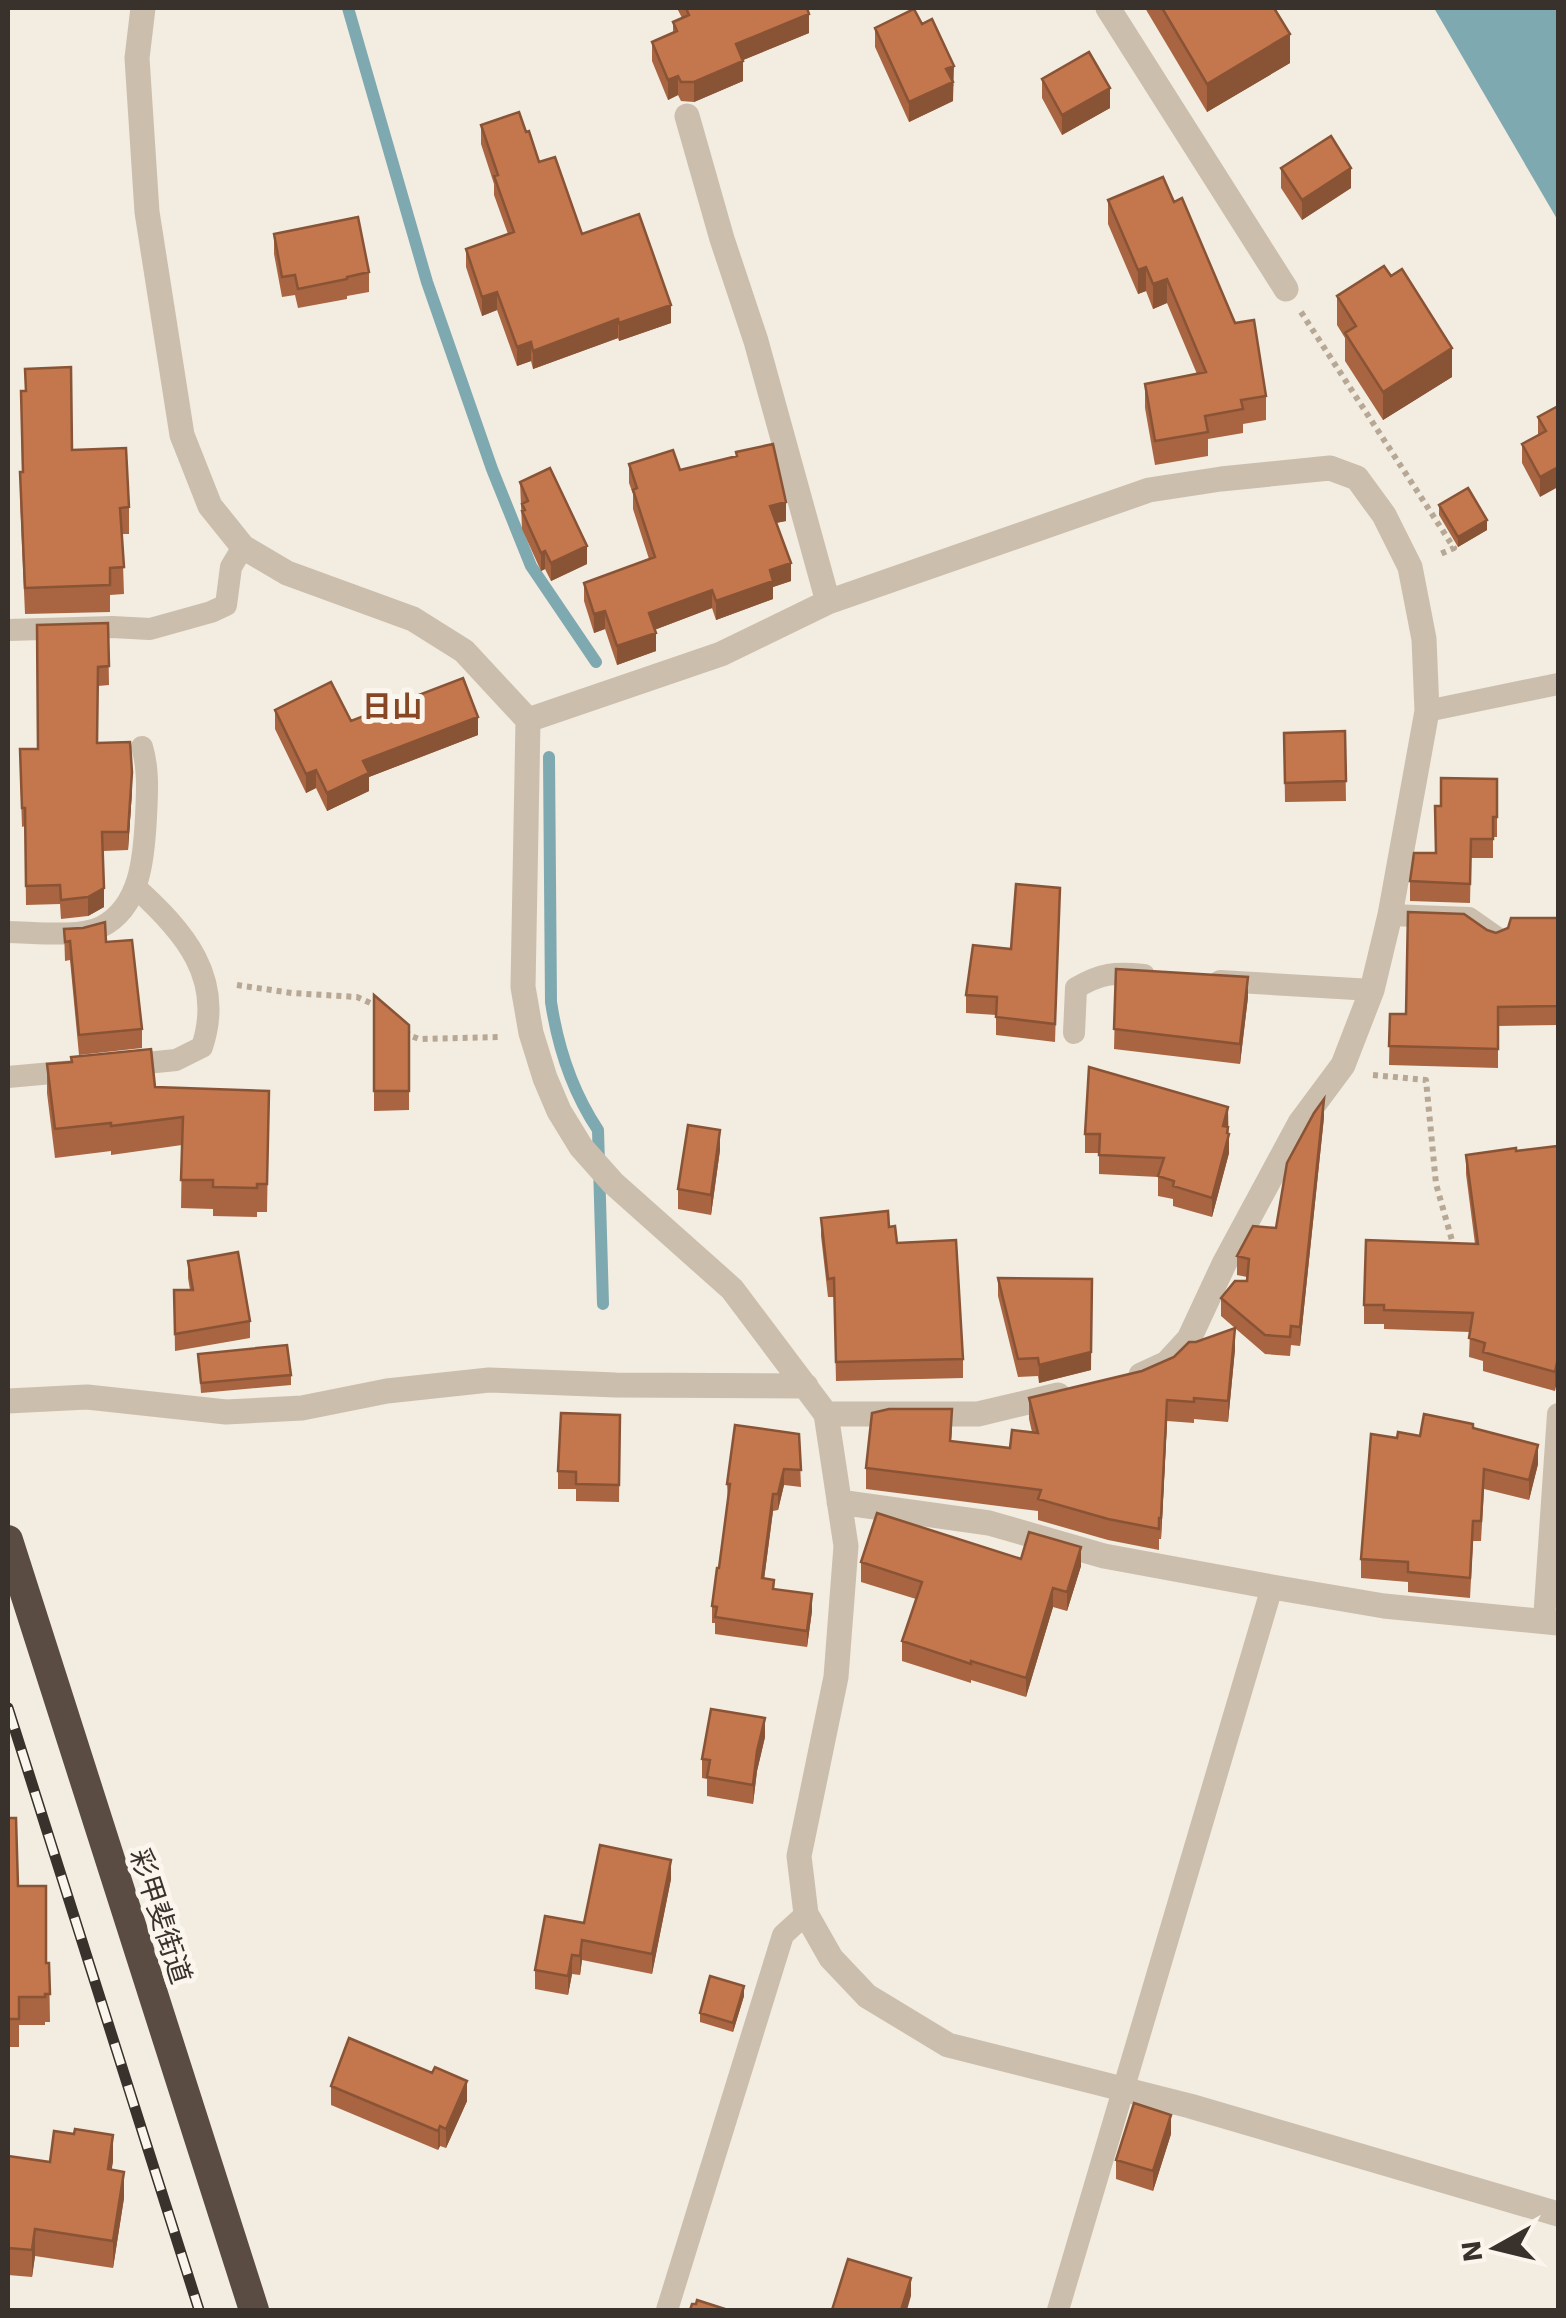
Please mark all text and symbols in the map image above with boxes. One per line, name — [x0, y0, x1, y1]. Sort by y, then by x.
district label: 日山 — [362, 689, 422, 724]
street label: 彩甲斐街道 — [123, 1844, 198, 1988]
north arrow — [1446, 2198, 1546, 2298]
text: N — [1454, 2239, 1490, 2264]

